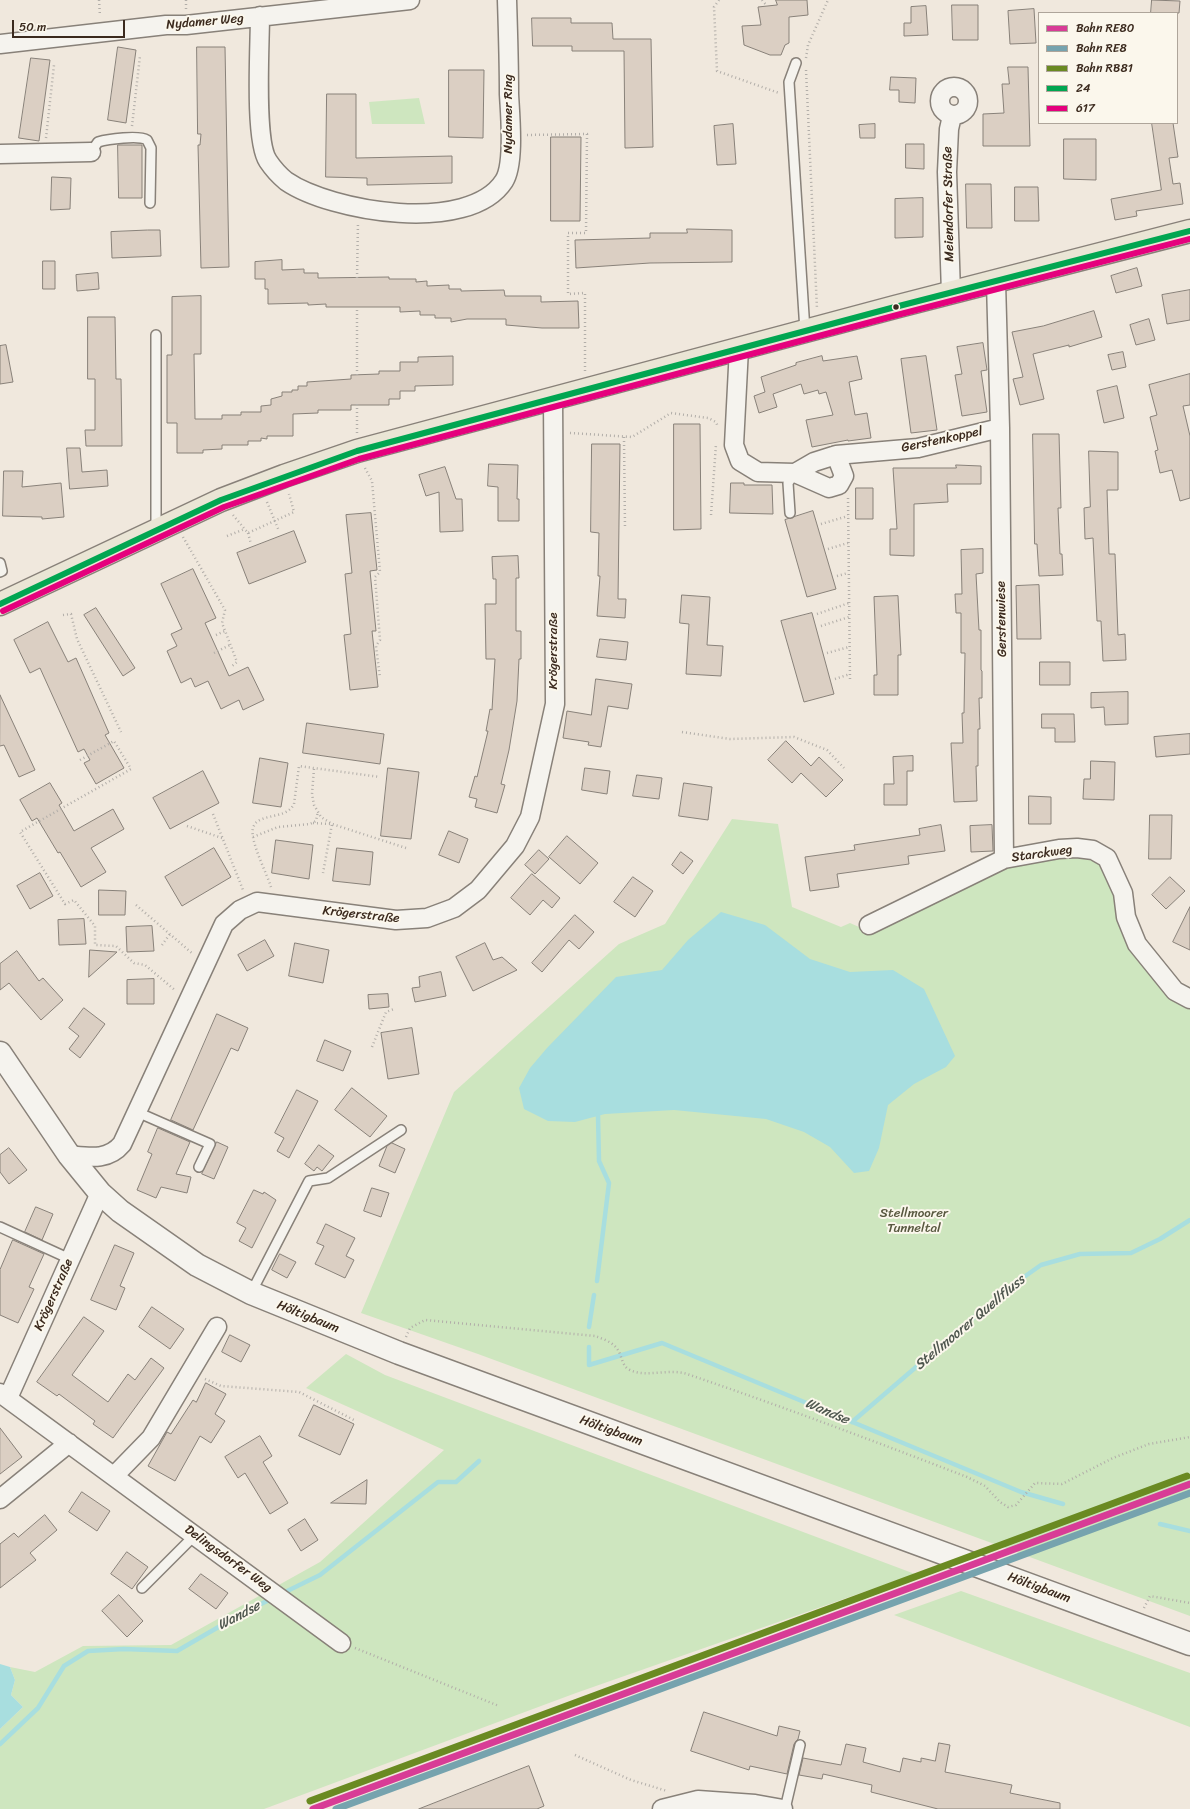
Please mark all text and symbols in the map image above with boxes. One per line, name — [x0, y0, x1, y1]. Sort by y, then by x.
street label: Nydamer Weg — [166, 11, 244, 33]
scale bar — [14, 12, 127, 38]
legend — [1038, 12, 1178, 124]
text: 50 m — [19, 16, 46, 38]
text: Bahn RE80 — [1076, 17, 1134, 39]
text: Bahn RE8 — [1076, 37, 1127, 59]
text: Bahn RB81 — [1076, 57, 1133, 79]
street label: Nydamer Ring — [501, 74, 517, 154]
text: 24 — [1076, 77, 1090, 99]
text: 617 — [1076, 97, 1095, 119]
street label: Meiendorfer Straße — [940, 146, 958, 262]
unlabelled marker — [891, 302, 901, 312]
street label: Gerstenkoppel — [900, 424, 984, 456]
street label: Gerstenwiese — [994, 581, 1010, 657]
street label: Krögerstraße — [546, 612, 562, 690]
street label: Starckweg — [1011, 842, 1073, 866]
street label: Krögerstraße — [322, 903, 400, 927]
park label: Stellmoorer Tunneltal — [880, 1206, 948, 1237]
street label: Krögerstraße — [31, 1257, 77, 1333]
water label: Stellmoorer Quellfluss — [911, 1272, 1029, 1374]
street label: Höltigbaum — [274, 1297, 342, 1337]
water label: Wandse — [803, 1395, 851, 1429]
street label: Höltigbaum — [577, 1412, 645, 1450]
street label: Delingsdorfer Weg — [181, 1522, 275, 1596]
street label: Höltigbaum — [1005, 1569, 1073, 1607]
water label: Wandse — [215, 1598, 263, 1634]

